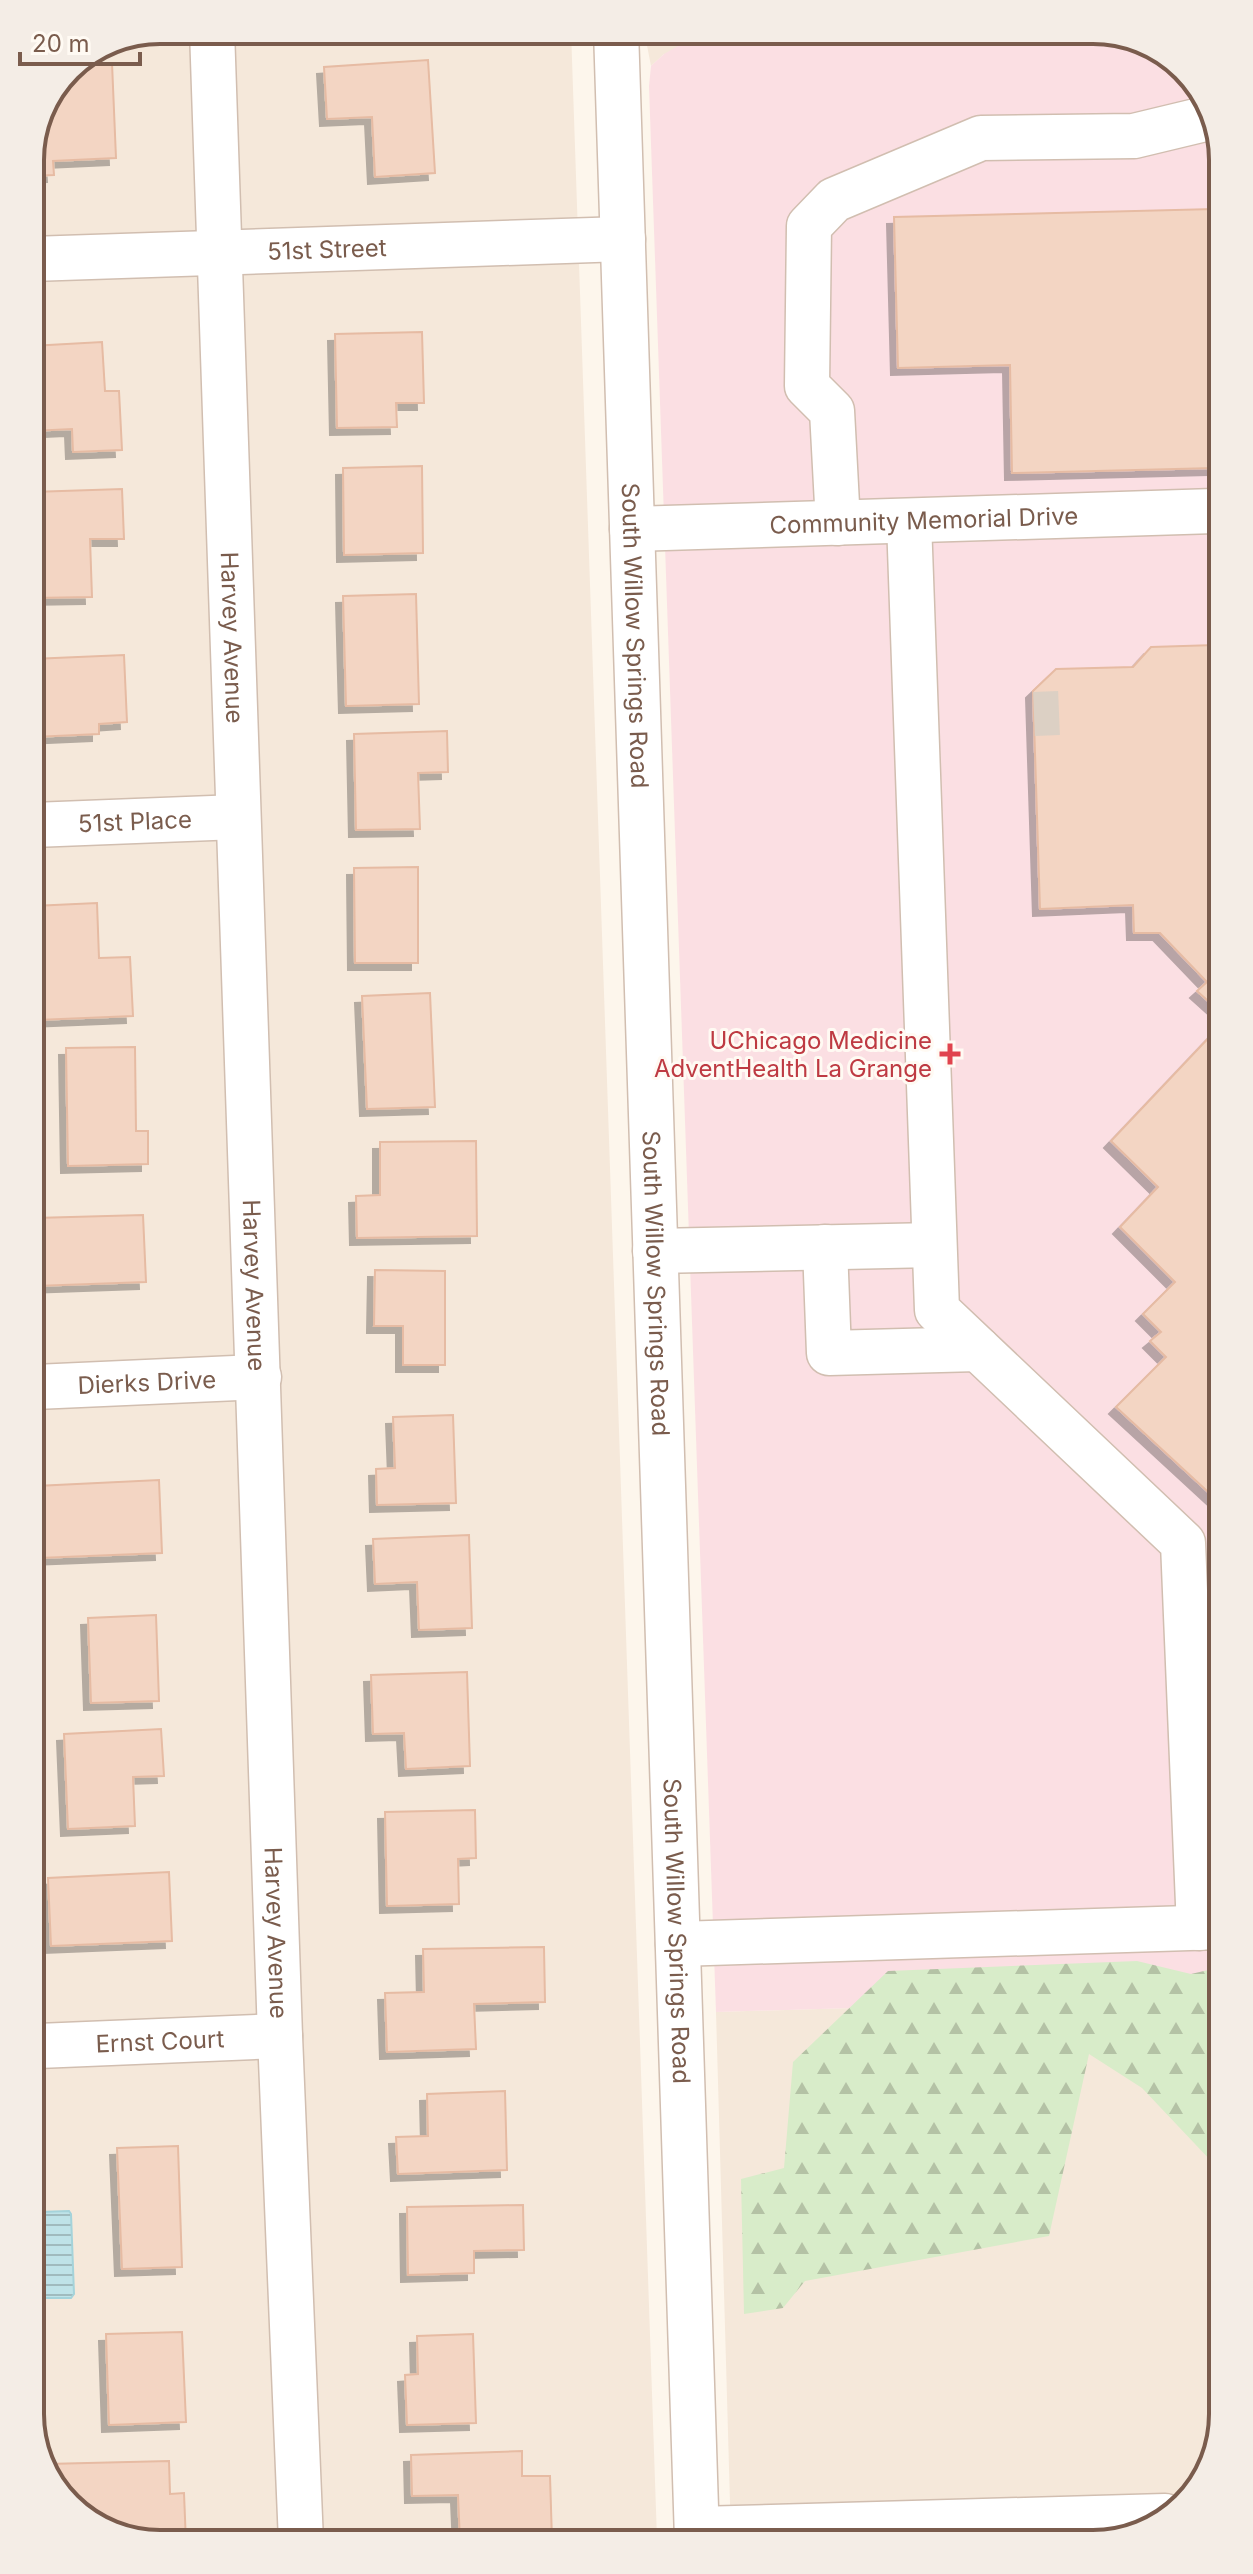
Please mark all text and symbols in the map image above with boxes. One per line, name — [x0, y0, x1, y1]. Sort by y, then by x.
scale bar — [20, 16, 140, 66]
text: 20 m — [32, 29, 90, 58]
street label: 51st Street — [267, 232, 387, 266]
street label: South Willow Springs Road — [616, 482, 655, 789]
street label: Community Memorial Drive — [769, 501, 1079, 539]
street label: Harvey Avenue — [215, 551, 250, 724]
street label: 51st Place — [77, 804, 192, 838]
place label: UChicago Medicine AdventHealth La Grange — [654, 1026, 932, 1083]
marker: UChicago Medicine AdventHealth La Grange — [939, 1043, 961, 1065]
street label: South Willow Springs Road — [637, 1130, 676, 1437]
street label: Harvey Avenue — [237, 1199, 272, 1372]
street label: Dierks Drive — [77, 1364, 217, 1400]
street label: South Willow Springs Road — [658, 1778, 697, 2084]
street label: Harvey Avenue — [259, 1847, 294, 2019]
street label: Ernst Court — [95, 2024, 225, 2058]

